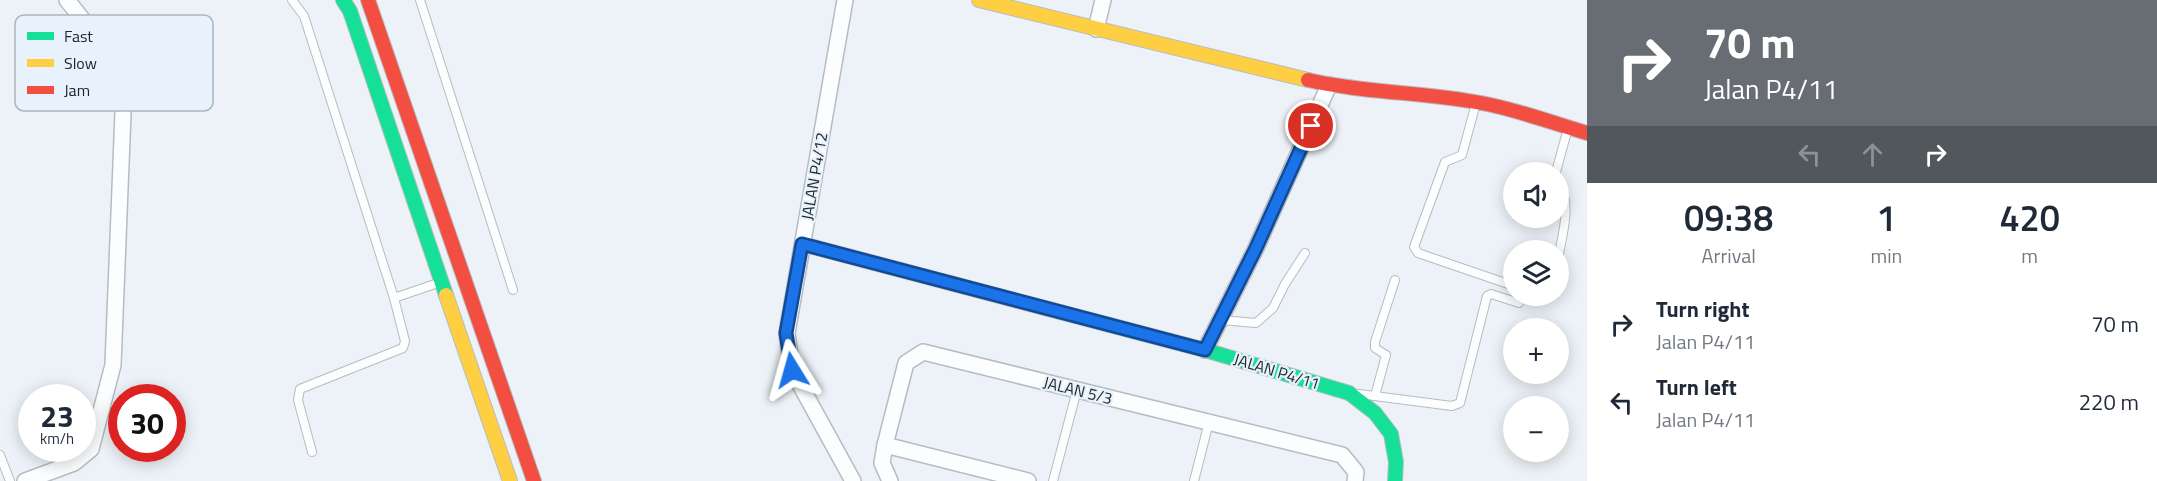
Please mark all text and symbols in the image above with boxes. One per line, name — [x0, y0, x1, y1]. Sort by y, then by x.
text: 70 m — [1704, 10, 1796, 74]
legend — [15, 15, 213, 111]
text: Fast — [64, 24, 93, 48]
icon: right — [1605, 24, 1683, 102]
text: Slow — [64, 51, 97, 75]
text: Jalan P4/11 — [1704, 68, 1838, 109]
text: Jam — [64, 78, 90, 102]
pin — [1285, 100, 1336, 151]
icon: arrive — [1294, 109, 1327, 142]
street label: JALAN P4/12 — [794, 130, 834, 222]
icon: left — [1793, 138, 1826, 171]
icon: ahead — [1856, 138, 1889, 171]
icon: right — [1919, 138, 1952, 171]
map controls — [1503, 162, 1569, 462]
button: sound — [1503, 162, 1569, 228]
text: 09:38 — [1684, 190, 1773, 245]
text: 1 — [1876, 190, 1896, 245]
text: 420 — [1999, 190, 2060, 245]
button: layers — [1503, 240, 1569, 306]
text: Arrival — [1702, 240, 1756, 271]
text: min — [1870, 240, 1902, 271]
text: m — [2021, 240, 2038, 271]
text: Turn right — [1656, 292, 1750, 326]
text: 70 m — [2091, 307, 2139, 341]
icon: right — [1605, 308, 1638, 341]
button: + — [1503, 318, 1569, 384]
text: Jalan P4/11 — [1656, 326, 1755, 357]
position arrow — [760, 338, 824, 402]
street label: JALAN P4/11 — [1231, 347, 1323, 395]
street label: JALAN 5/3 — [1041, 370, 1115, 410]
text: Turn left — [1656, 370, 1737, 404]
speed limit sign: 30 — [108, 384, 186, 462]
text: 220 m — [2079, 385, 2139, 419]
icon: left — [1605, 386, 1638, 419]
text: 23 — [40, 393, 74, 439]
button: − — [1503, 396, 1569, 462]
text: Jalan P4/11 — [1656, 404, 1755, 435]
text: km/h — [40, 427, 74, 450]

